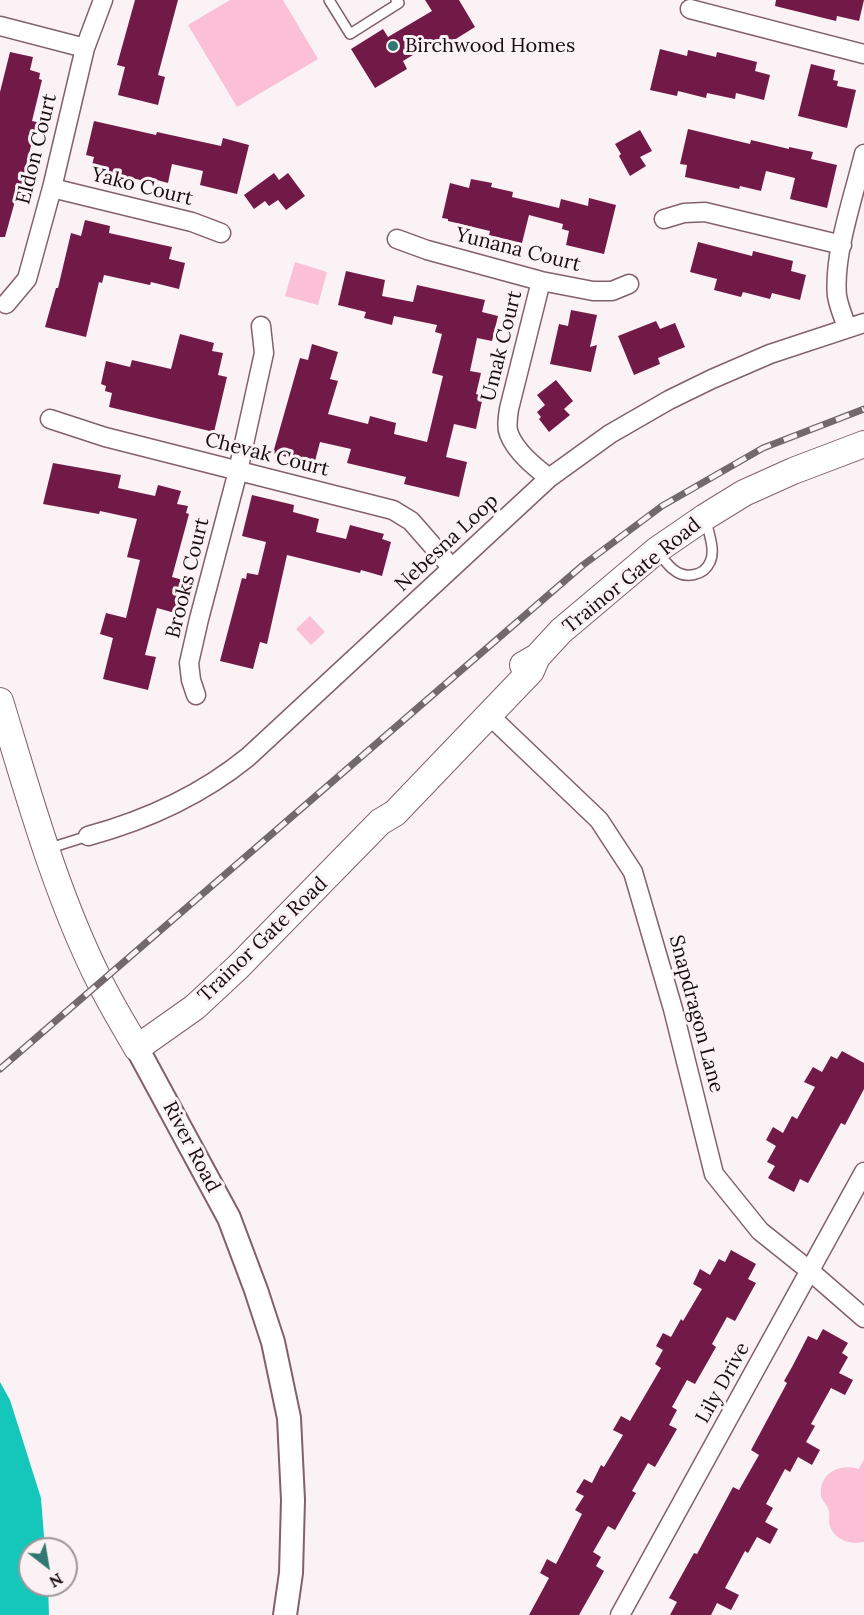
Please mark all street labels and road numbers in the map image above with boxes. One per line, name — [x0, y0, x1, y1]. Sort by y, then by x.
street label: Eldon Court — [12, 91, 62, 207]
street label: Yako Court — [89, 163, 195, 211]
street label: Yunana Court — [453, 223, 583, 277]
street label: Umak Court — [477, 288, 527, 404]
street label: Chevak Court — [202, 428, 332, 482]
street label: Nebesna Loop — [390, 489, 504, 597]
street label: Trainor Gate Road — [558, 513, 706, 639]
street label: Brooks Court — [161, 515, 215, 641]
street label: Trainor Gate Road — [193, 872, 333, 1008]
street label: Snapdragon Lane — [663, 933, 729, 1095]
street label: River Road — [157, 1098, 225, 1196]
street label: Lily Drive — [691, 1339, 755, 1427]

